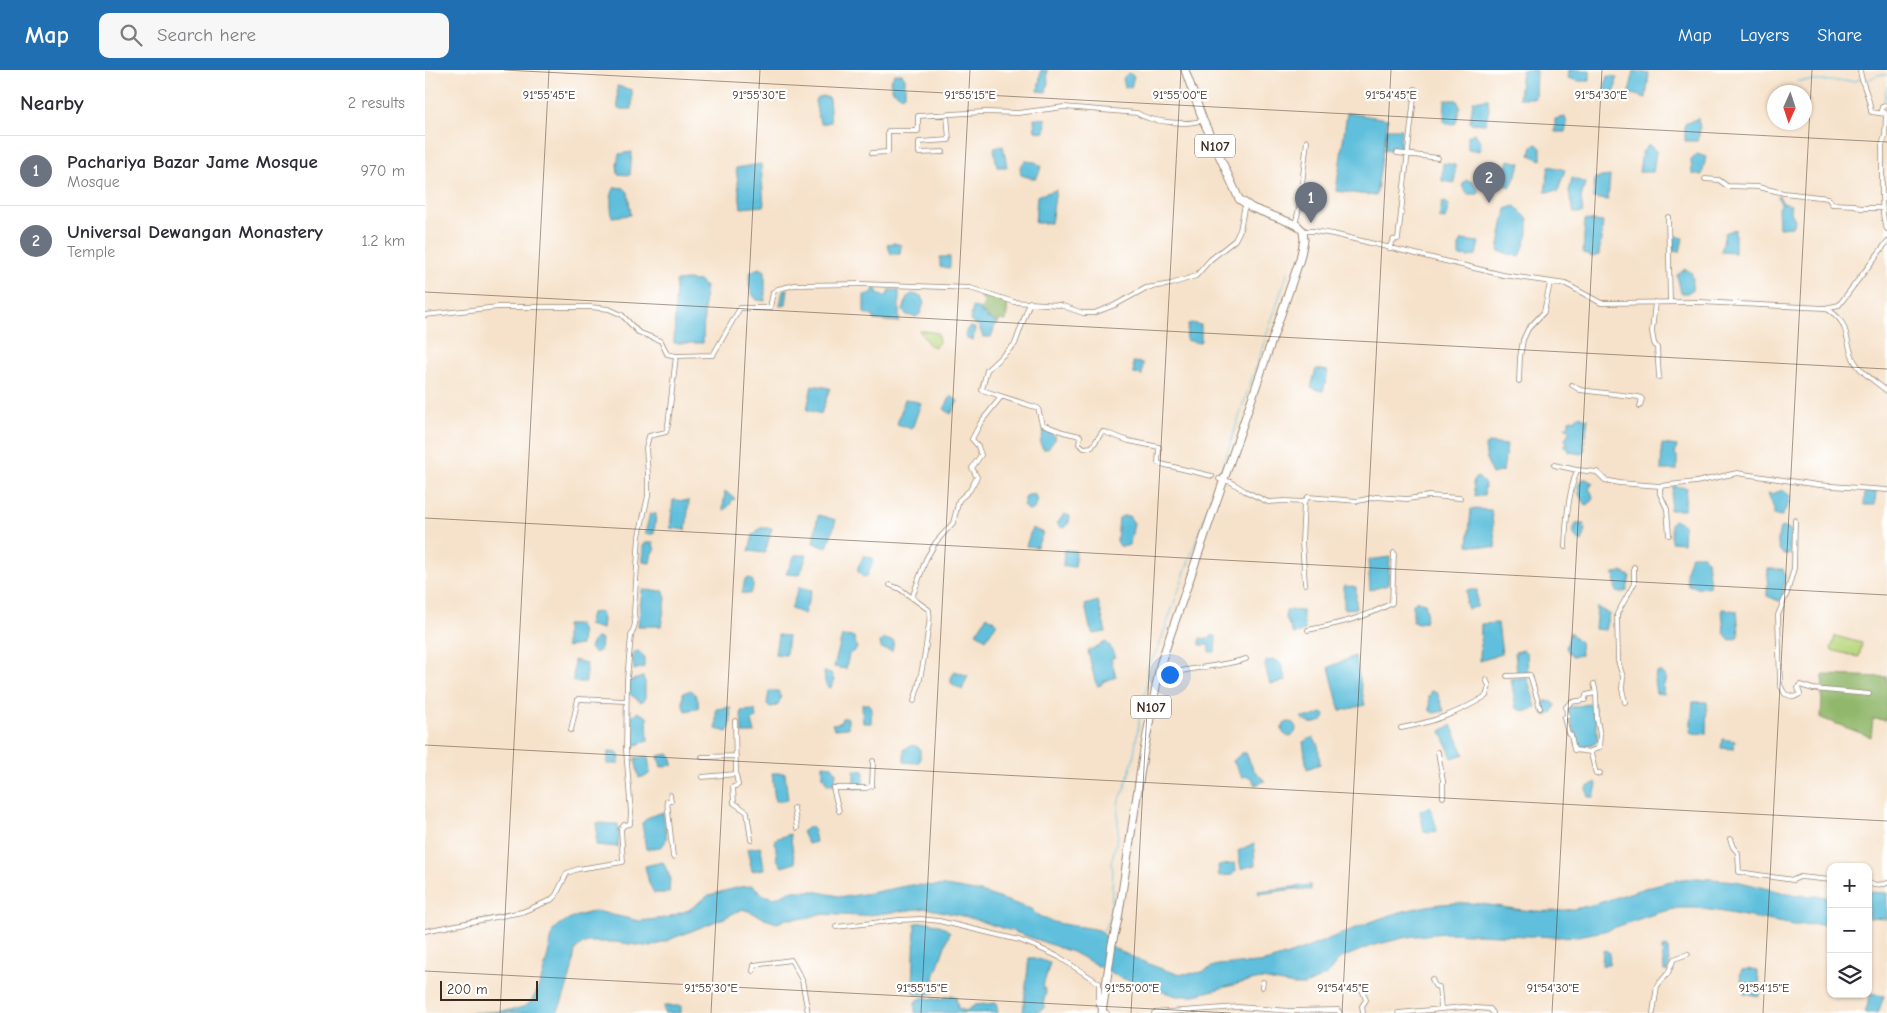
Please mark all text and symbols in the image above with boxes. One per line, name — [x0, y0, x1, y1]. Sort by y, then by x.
search box — [99, 13, 449, 58]
text: Map — [25, 21, 69, 49]
icon: search — [117, 21, 145, 49]
text: Search here — [157, 24, 256, 46]
text: Map — [1678, 25, 1712, 46]
text: Layers — [1740, 25, 1789, 46]
text: Share — [1817, 25, 1862, 46]
north arrow — [1767, 85, 1812, 130]
text: 91°55'45"E — [523, 88, 575, 102]
text: 91°55'30"E — [732, 88, 786, 102]
text: 91°55'15"E — [944, 88, 996, 102]
text: 91°55'00"E — [1153, 88, 1207, 102]
text: 91°54'45"E — [1365, 88, 1417, 102]
text: 91°54'30"E — [1575, 88, 1627, 102]
text: Nearby — [20, 91, 84, 115]
text: 2 results — [348, 94, 405, 112]
road number: N107 — [1195, 134, 1235, 158]
text: Pachariya Bazar Jame Mosque — [67, 151, 318, 173]
text: 1 — [33, 162, 39, 180]
text: 970 m — [361, 162, 405, 180]
pin: 2 — [1473, 162, 1505, 203]
text: Mosque — [67, 173, 120, 191]
pin: 1 — [1295, 182, 1327, 223]
text: Universal Dewangan Monastery — [67, 221, 323, 243]
text: 2 — [32, 232, 40, 250]
text: 1.2 km — [362, 232, 405, 250]
text: Temple — [67, 243, 115, 261]
your location — [1157, 662, 1183, 688]
road number: N107 — [1131, 696, 1171, 719]
map controls — [1827, 863, 1872, 998]
button: + — [1827, 863, 1872, 908]
button: − — [1827, 908, 1872, 953]
button: layers — [1827, 953, 1872, 998]
scale bar — [440, 978, 537, 1001]
text: 200 m — [447, 981, 488, 998]
text: 91°55'30"E — [684, 981, 738, 995]
text: 91°55'15"E — [896, 981, 948, 995]
text: 91°55'00"E — [1105, 981, 1159, 995]
text: 91°54'45"E — [1317, 981, 1369, 995]
text: 91°54'30"E — [1527, 981, 1579, 995]
text: 91°54'15"E — [1739, 981, 1789, 995]

